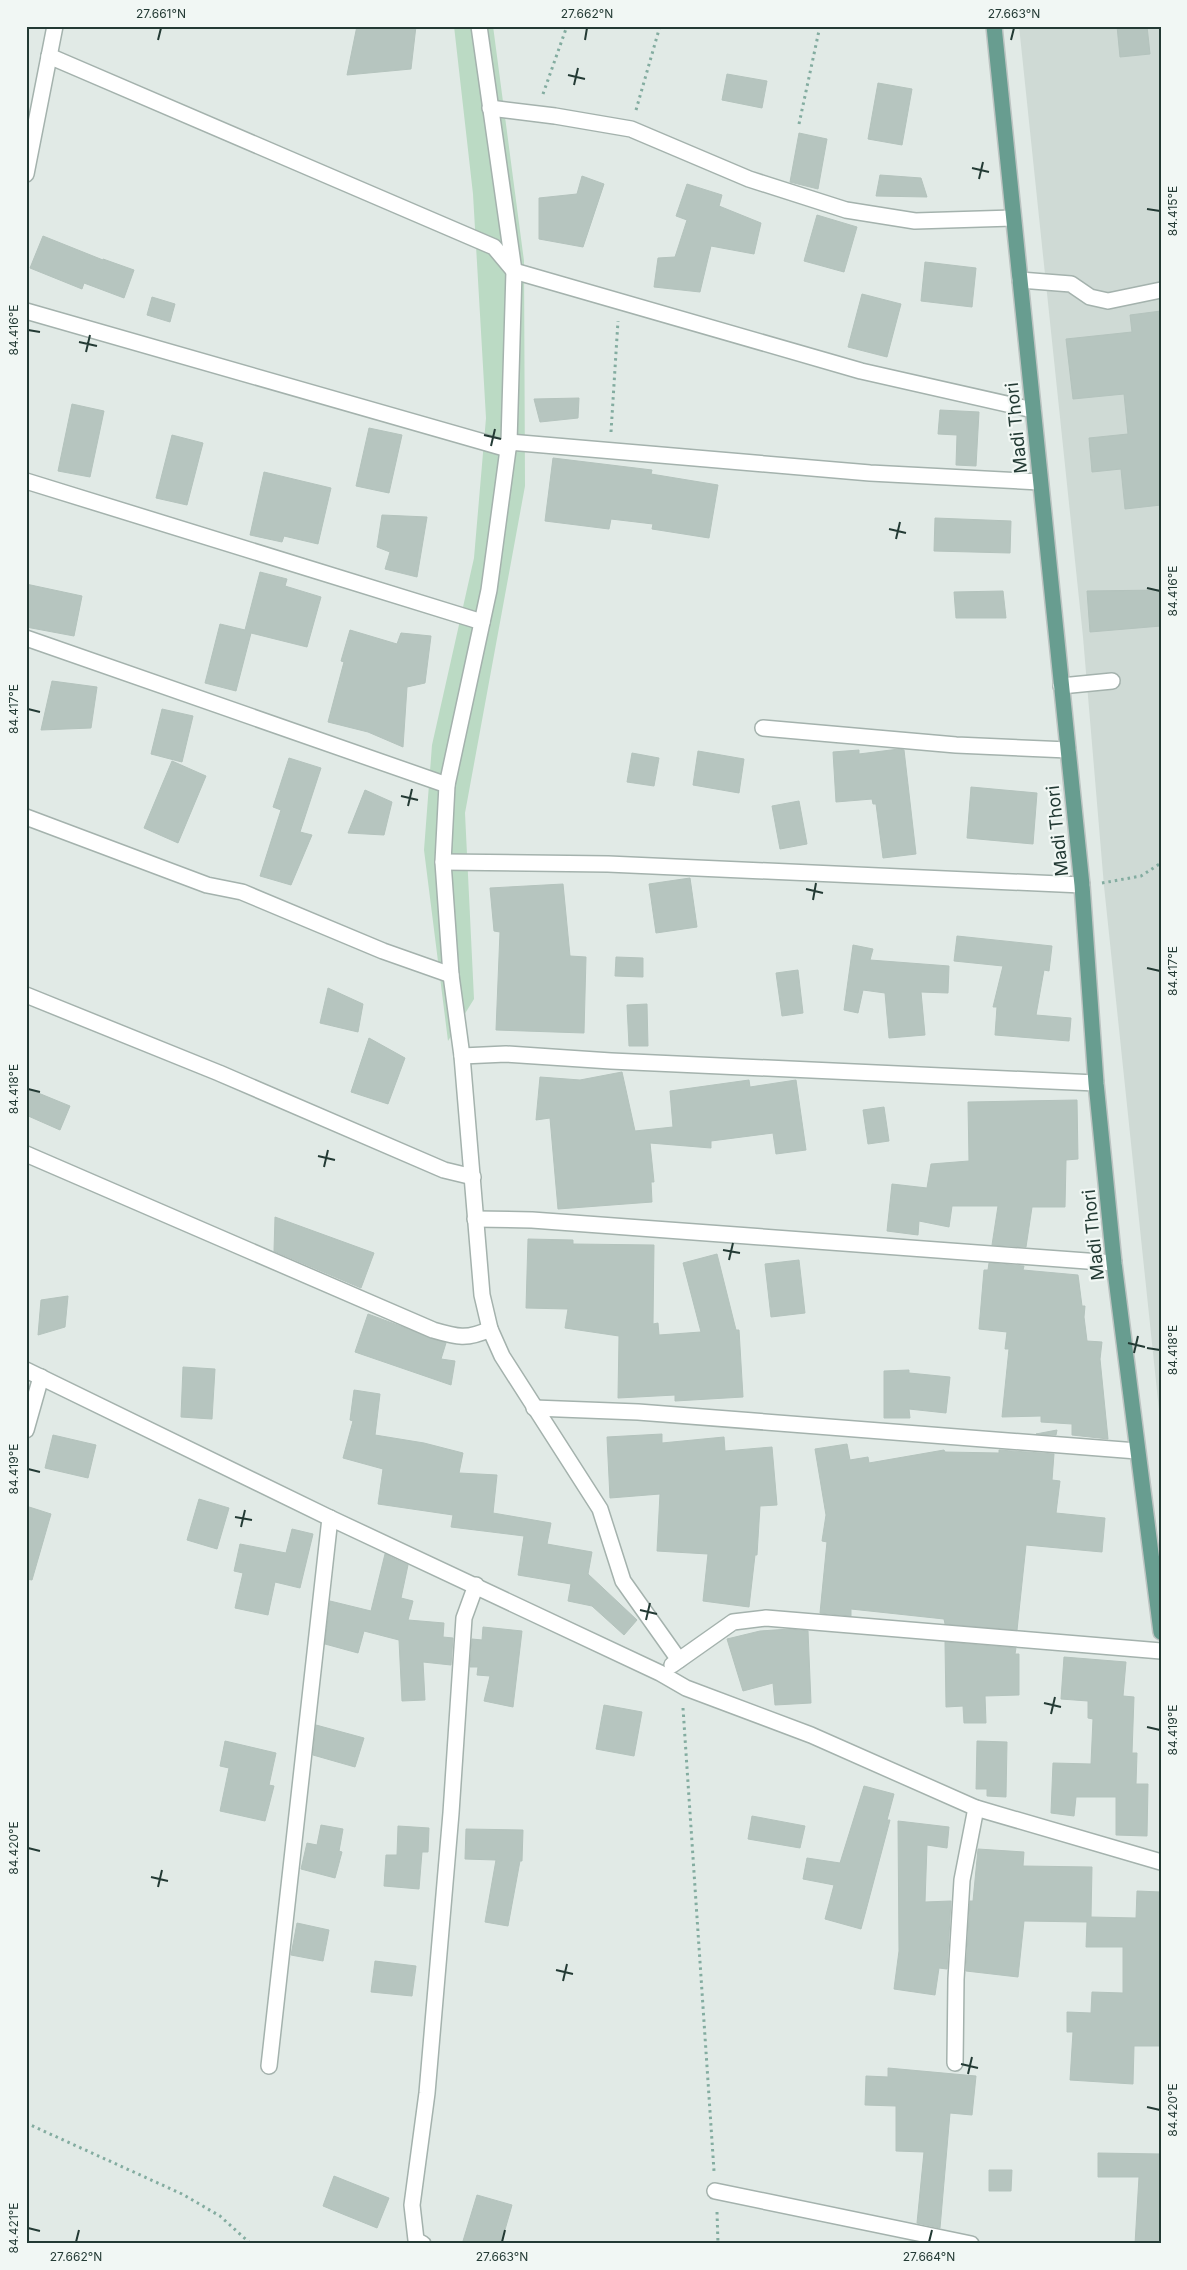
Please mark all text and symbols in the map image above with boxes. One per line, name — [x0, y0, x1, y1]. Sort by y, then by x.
text: 27.661°N — [136, 6, 186, 21]
text: 27.662°N — [561, 6, 613, 21]
text: 27.663°N — [988, 6, 1040, 21]
text: 84.415°E — [1165, 186, 1180, 236]
text: 84.416°E — [6, 305, 21, 355]
street label: Madi Thori — [1001, 382, 1031, 474]
text: 84.416°E — [1165, 566, 1180, 616]
text: 84.417°E — [6, 684, 21, 734]
street label: Madi Thori — [1042, 785, 1072, 877]
text: 84.417°E — [1165, 946, 1180, 996]
text: 84.418°E — [6, 1064, 21, 1114]
street label: Madi Thori — [1078, 1189, 1108, 1281]
text: 84.418°E — [1165, 1325, 1180, 1375]
text: 84.419°E — [6, 1444, 21, 1494]
text: 84.419°E — [1165, 1705, 1180, 1755]
text: 84.420°E — [6, 1821, 21, 1875]
text: 84.420°E — [1165, 2083, 1180, 2137]
text: 84.421°E — [6, 2203, 21, 2253]
text: 27.662°N — [50, 2249, 102, 2264]
text: 27.663°N — [476, 2249, 528, 2264]
text: 27.664°N — [903, 2249, 955, 2264]

